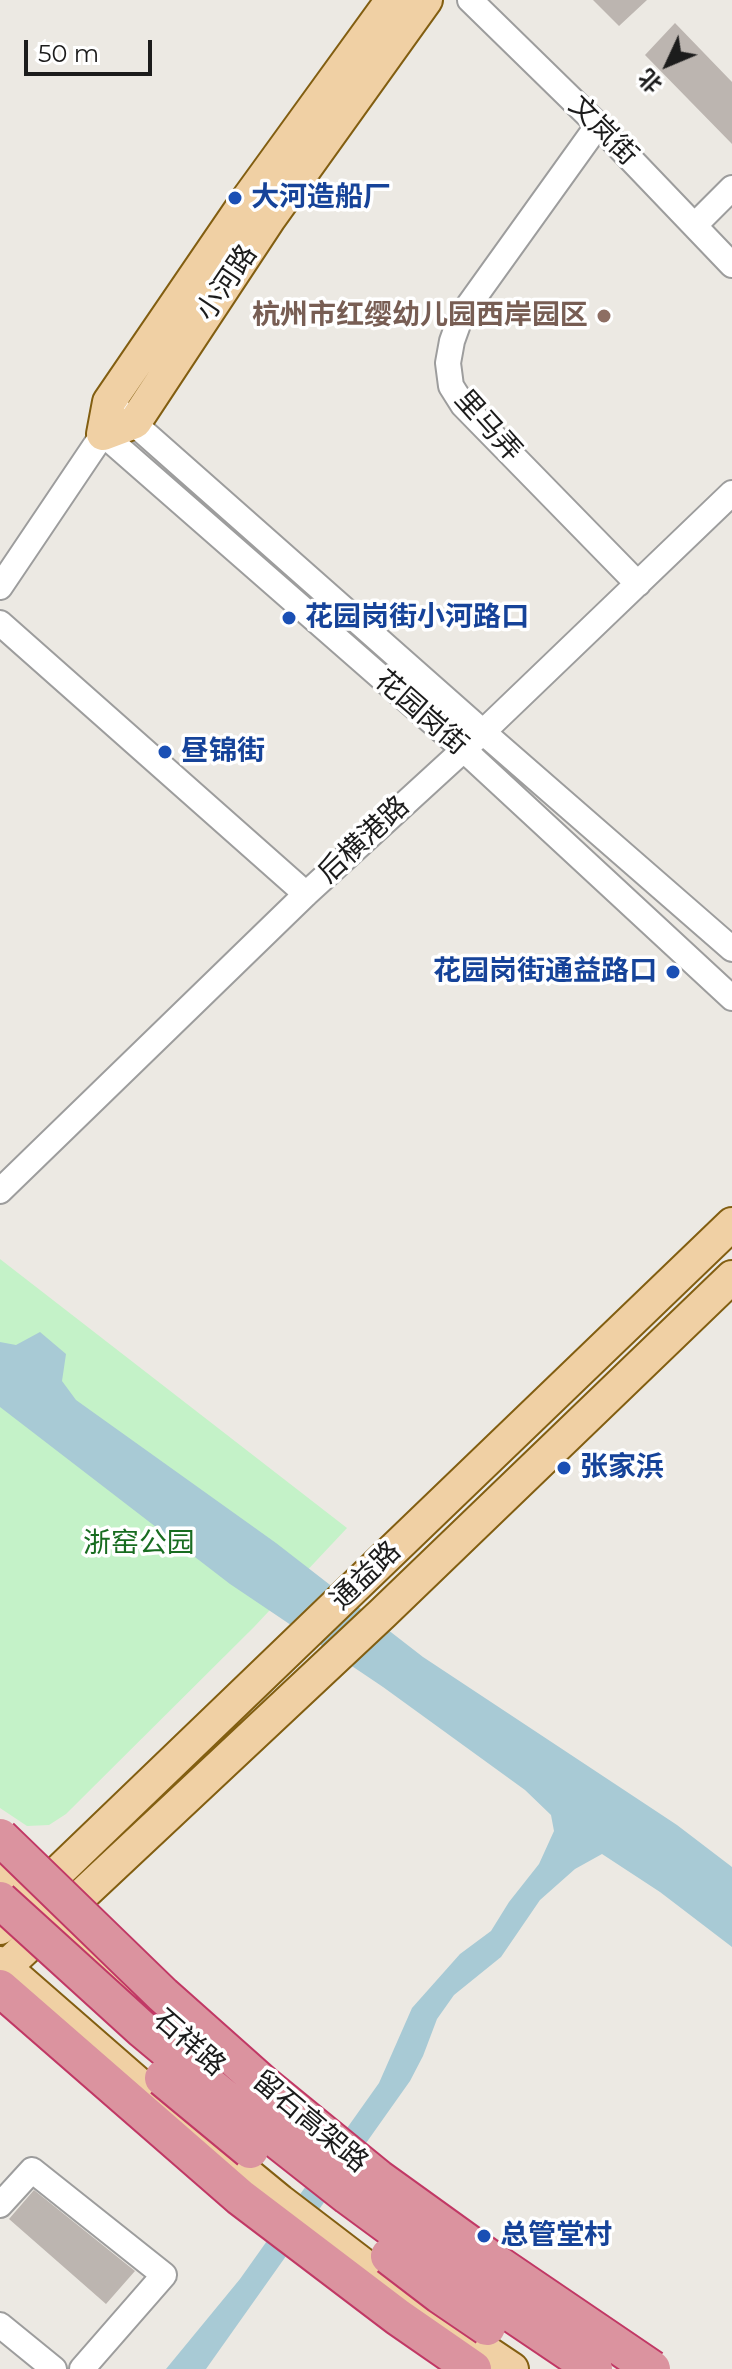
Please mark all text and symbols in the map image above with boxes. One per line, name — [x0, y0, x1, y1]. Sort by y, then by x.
scale bar — [28, 24, 156, 74]
north arrow — [628, 24, 708, 104]
text: 50 m — [38, 39, 99, 68]
text: 北 — [633, 64, 668, 98]
street label: 文岚街 — [561, 89, 645, 173]
place label: 大河造船厂 — [251, 181, 391, 215]
marker: 大河造船厂 — [226, 189, 244, 207]
street label: 小河路 — [190, 239, 264, 327]
place label: 杭州市红缨幼儿园西岸园区 — [252, 299, 588, 333]
marker: 杭州市红缨幼儿园西岸园区 — [595, 307, 613, 325]
street label: 里马弄 — [447, 384, 529, 468]
place label: 花园岗街小河路口 — [305, 601, 529, 635]
marker: 花园岗街小河路口 — [280, 609, 298, 627]
street label: 花园岗街 — [368, 664, 474, 762]
place label: 昼锦街 — [181, 735, 265, 769]
marker: 昼锦街 — [156, 743, 174, 761]
street label: 后横港路 — [312, 790, 416, 890]
place label: 花园岗街通益路口 — [433, 955, 657, 989]
marker: 花园岗街通益路口 — [664, 963, 682, 981]
place label: 张家浜 — [580, 1451, 664, 1485]
marker: 张家浜 — [555, 1459, 573, 1477]
park label: 浙窑公园 — [83, 1527, 195, 1561]
street label: 通益路 — [324, 1535, 408, 1617]
street label: 石祥路 — [146, 2003, 232, 2083]
street label: 留石高架路 — [246, 2064, 374, 2180]
place label: 总管堂村 — [500, 2219, 612, 2253]
marker: 总管堂村 — [475, 2227, 493, 2245]

